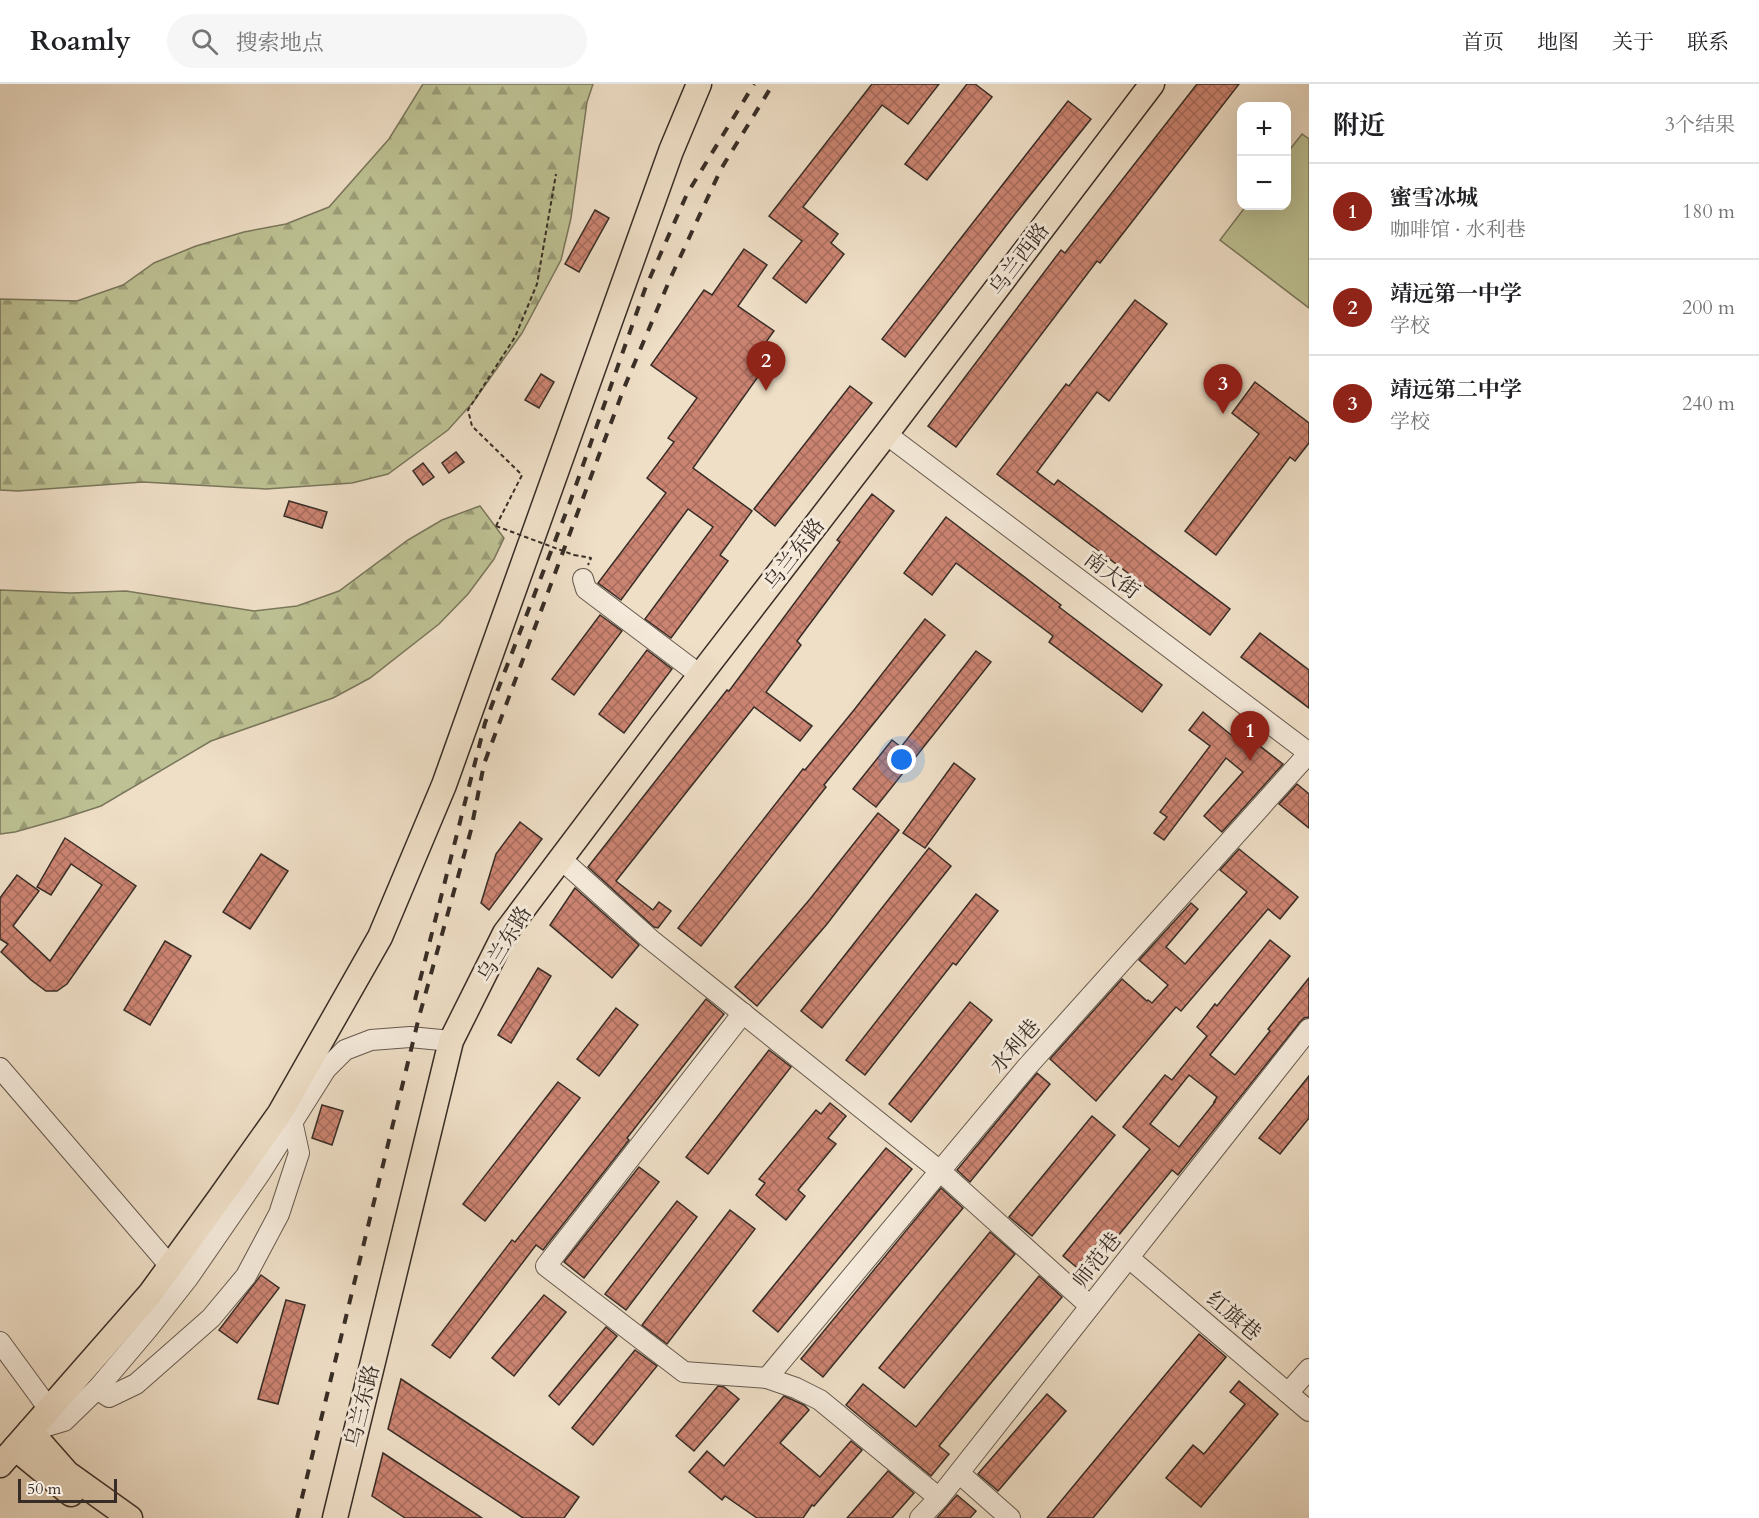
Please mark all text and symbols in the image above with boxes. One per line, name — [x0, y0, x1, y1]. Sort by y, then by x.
search box — [167, 14, 587, 68]
text: Roamly — [30, 22, 131, 60]
icon: search — [188, 25, 221, 58]
text: 搜索地点 — [236, 28, 324, 58]
text: 首页 — [1462, 28, 1504, 57]
text: 地图 — [1537, 28, 1579, 57]
text: 关于 — [1612, 28, 1654, 57]
text: 联系 — [1687, 28, 1729, 57]
map controls — [1237, 102, 1291, 210]
button: + — [1237, 102, 1291, 156]
text: 附近 — [1333, 108, 1385, 143]
text: 3个结果 — [1665, 111, 1735, 138]
button: − — [1237, 156, 1291, 210]
text: 蜜雪冰城 — [1390, 183, 1478, 213]
text: 1 — [1347, 198, 1358, 225]
text: 180 m — [1682, 198, 1735, 225]
text: 咖啡馆 · 水利巷 — [1390, 216, 1526, 243]
street label: 乌兰西路 — [983, 217, 1056, 302]
text: 靖远第一中学 — [1390, 279, 1522, 309]
text: 2 — [1347, 294, 1358, 321]
text: 200 m — [1682, 294, 1735, 321]
text: 学校 — [1390, 312, 1430, 339]
pin: 2 — [746, 342, 786, 391]
pin: 3 — [1204, 364, 1242, 414]
text: 靖远第二中学 — [1390, 375, 1522, 405]
text: 3 — [1347, 390, 1358, 417]
text: 240 m — [1682, 390, 1735, 417]
text: 学校 — [1390, 408, 1430, 435]
street label: 乌兰东路 — [757, 512, 832, 596]
street label: 南大街 — [1078, 545, 1146, 606]
pin: 1 — [1230, 712, 1270, 761]
your location — [887, 745, 916, 774]
street label: 乌兰东路 — [470, 901, 538, 988]
street label: 水利巷 — [984, 1013, 1047, 1080]
street label: 师范巷 — [1067, 1227, 1128, 1294]
street label: 红旗巷 — [1200, 1285, 1267, 1348]
street label: 乌兰东路 — [338, 1362, 387, 1450]
scale bar — [18, 1476, 117, 1504]
text: 50 m — [27, 1478, 61, 1500]

